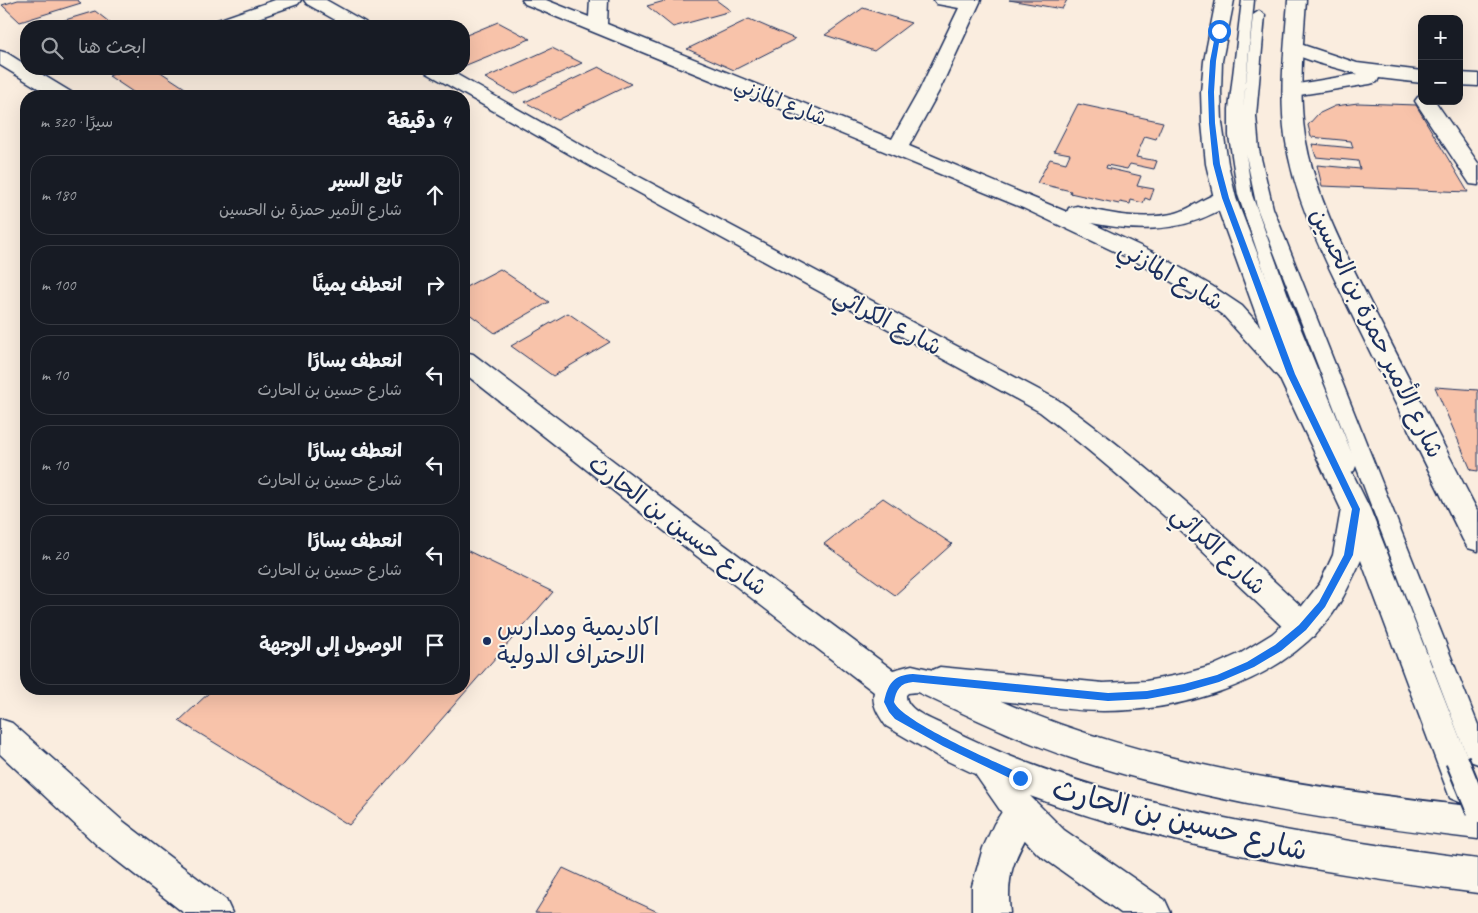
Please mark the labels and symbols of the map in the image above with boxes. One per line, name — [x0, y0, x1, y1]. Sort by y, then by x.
route start — [1208, 20, 1231, 43]
street label: شارع المازني — [729, 72, 830, 136]
street label: شارع الأمير حمزة بن الحسين — [1302, 202, 1452, 464]
street label: شارع المازني — [1110, 233, 1229, 322]
street label: شارع الكراثي — [826, 280, 947, 367]
street label: شارع حسين بن الحارث — [581, 448, 774, 604]
street label: شارع الكراثي — [1161, 499, 1273, 606]
place label: اكاديمية ومدارس الاحتراف الدولية — [497, 612, 659, 670]
marker: اكاديمية ومدارس الاحتراف الدولية — [481, 635, 493, 647]
route end — [1009, 767, 1032, 790]
street label: شارع حسين بن الحارث — [1048, 770, 1311, 870]

